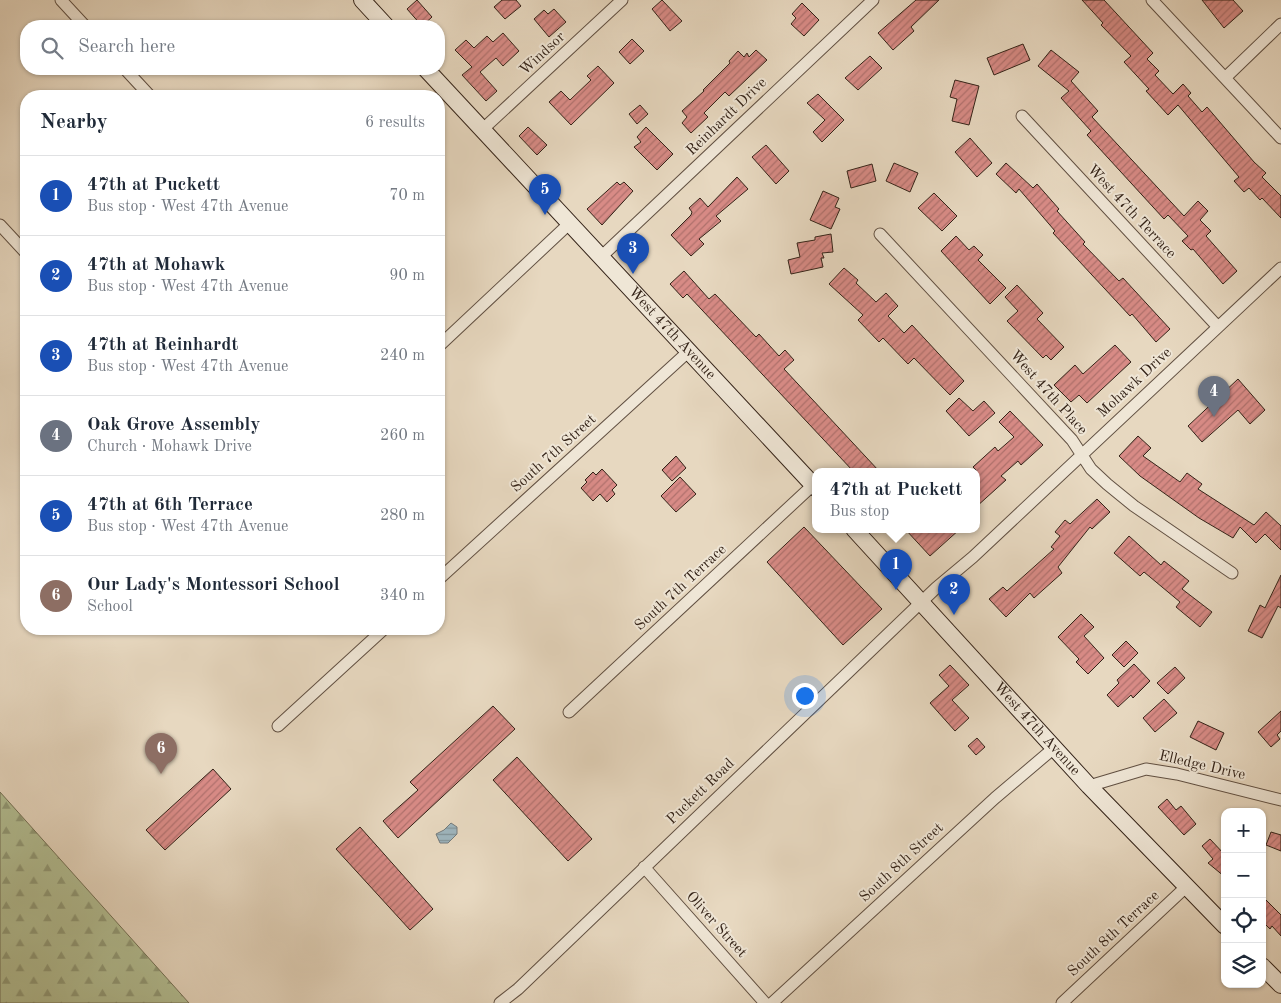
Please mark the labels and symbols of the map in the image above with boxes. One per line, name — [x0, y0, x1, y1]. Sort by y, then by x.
street label: Windsor — [518, 30, 568, 78]
street label: Reinhardt Drive — [684, 75, 770, 159]
street label: West 47th Terrace — [1084, 162, 1178, 262]
pin: 5 — [529, 174, 561, 215]
pin: 3 — [617, 233, 649, 274]
street label: West 47th Avenue — [626, 284, 718, 382]
street label: Mohawk Drive — [1095, 345, 1175, 421]
street label: West 47th Place — [1006, 348, 1090, 438]
pin: 4 — [1198, 376, 1230, 417]
street label: South 7th Street — [509, 412, 599, 496]
street label: South 7th Terrace — [633, 542, 729, 634]
pin: 1 — [880, 549, 912, 590]
pin: 2 — [938, 574, 970, 615]
street label: West 47th Avenue — [991, 680, 1083, 778]
your location — [792, 683, 818, 709]
pin: 6 — [145, 733, 177, 774]
street label: Elledge Drive — [1157, 749, 1247, 783]
street label: Puckett Road — [664, 756, 738, 828]
street label: South 8th Street — [857, 821, 947, 905]
street label: South 8th Terrace — [1066, 888, 1162, 980]
street label: Oliver Street — [683, 889, 749, 961]

